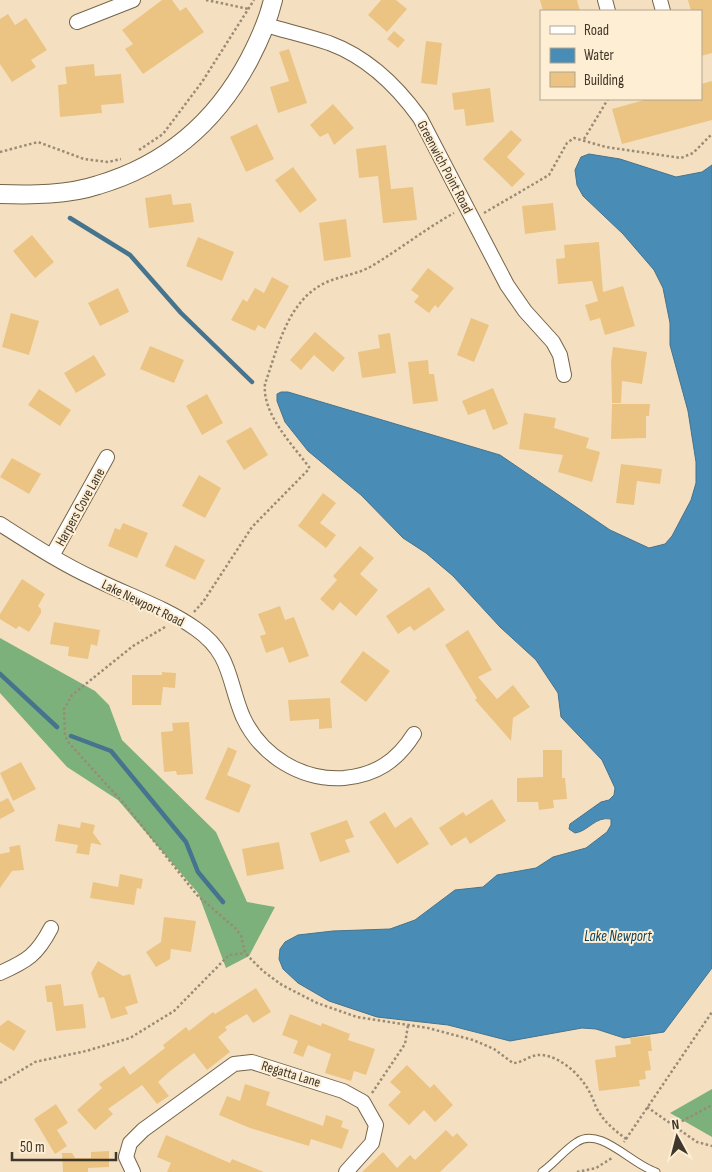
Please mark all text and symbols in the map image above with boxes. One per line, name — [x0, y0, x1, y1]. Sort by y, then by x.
legend — [540, 10, 702, 100]
text: Road — [584, 21, 609, 40]
text: Water — [584, 46, 615, 65]
text: Building — [584, 71, 624, 90]
street label: Greenwich Point Road — [413, 118, 477, 216]
street label: Harpers Cove Lane — [52, 465, 108, 549]
street label: Lake Newport Road — [99, 576, 187, 630]
water label: Lake Newport — [584, 927, 652, 946]
street label: Regatta Lane — [259, 1057, 323, 1091]
north arrow — [652, 1112, 702, 1162]
text: N — [671, 1116, 680, 1133]
scale bar — [12, 1130, 116, 1162]
text: 50 m — [20, 1138, 45, 1157]

